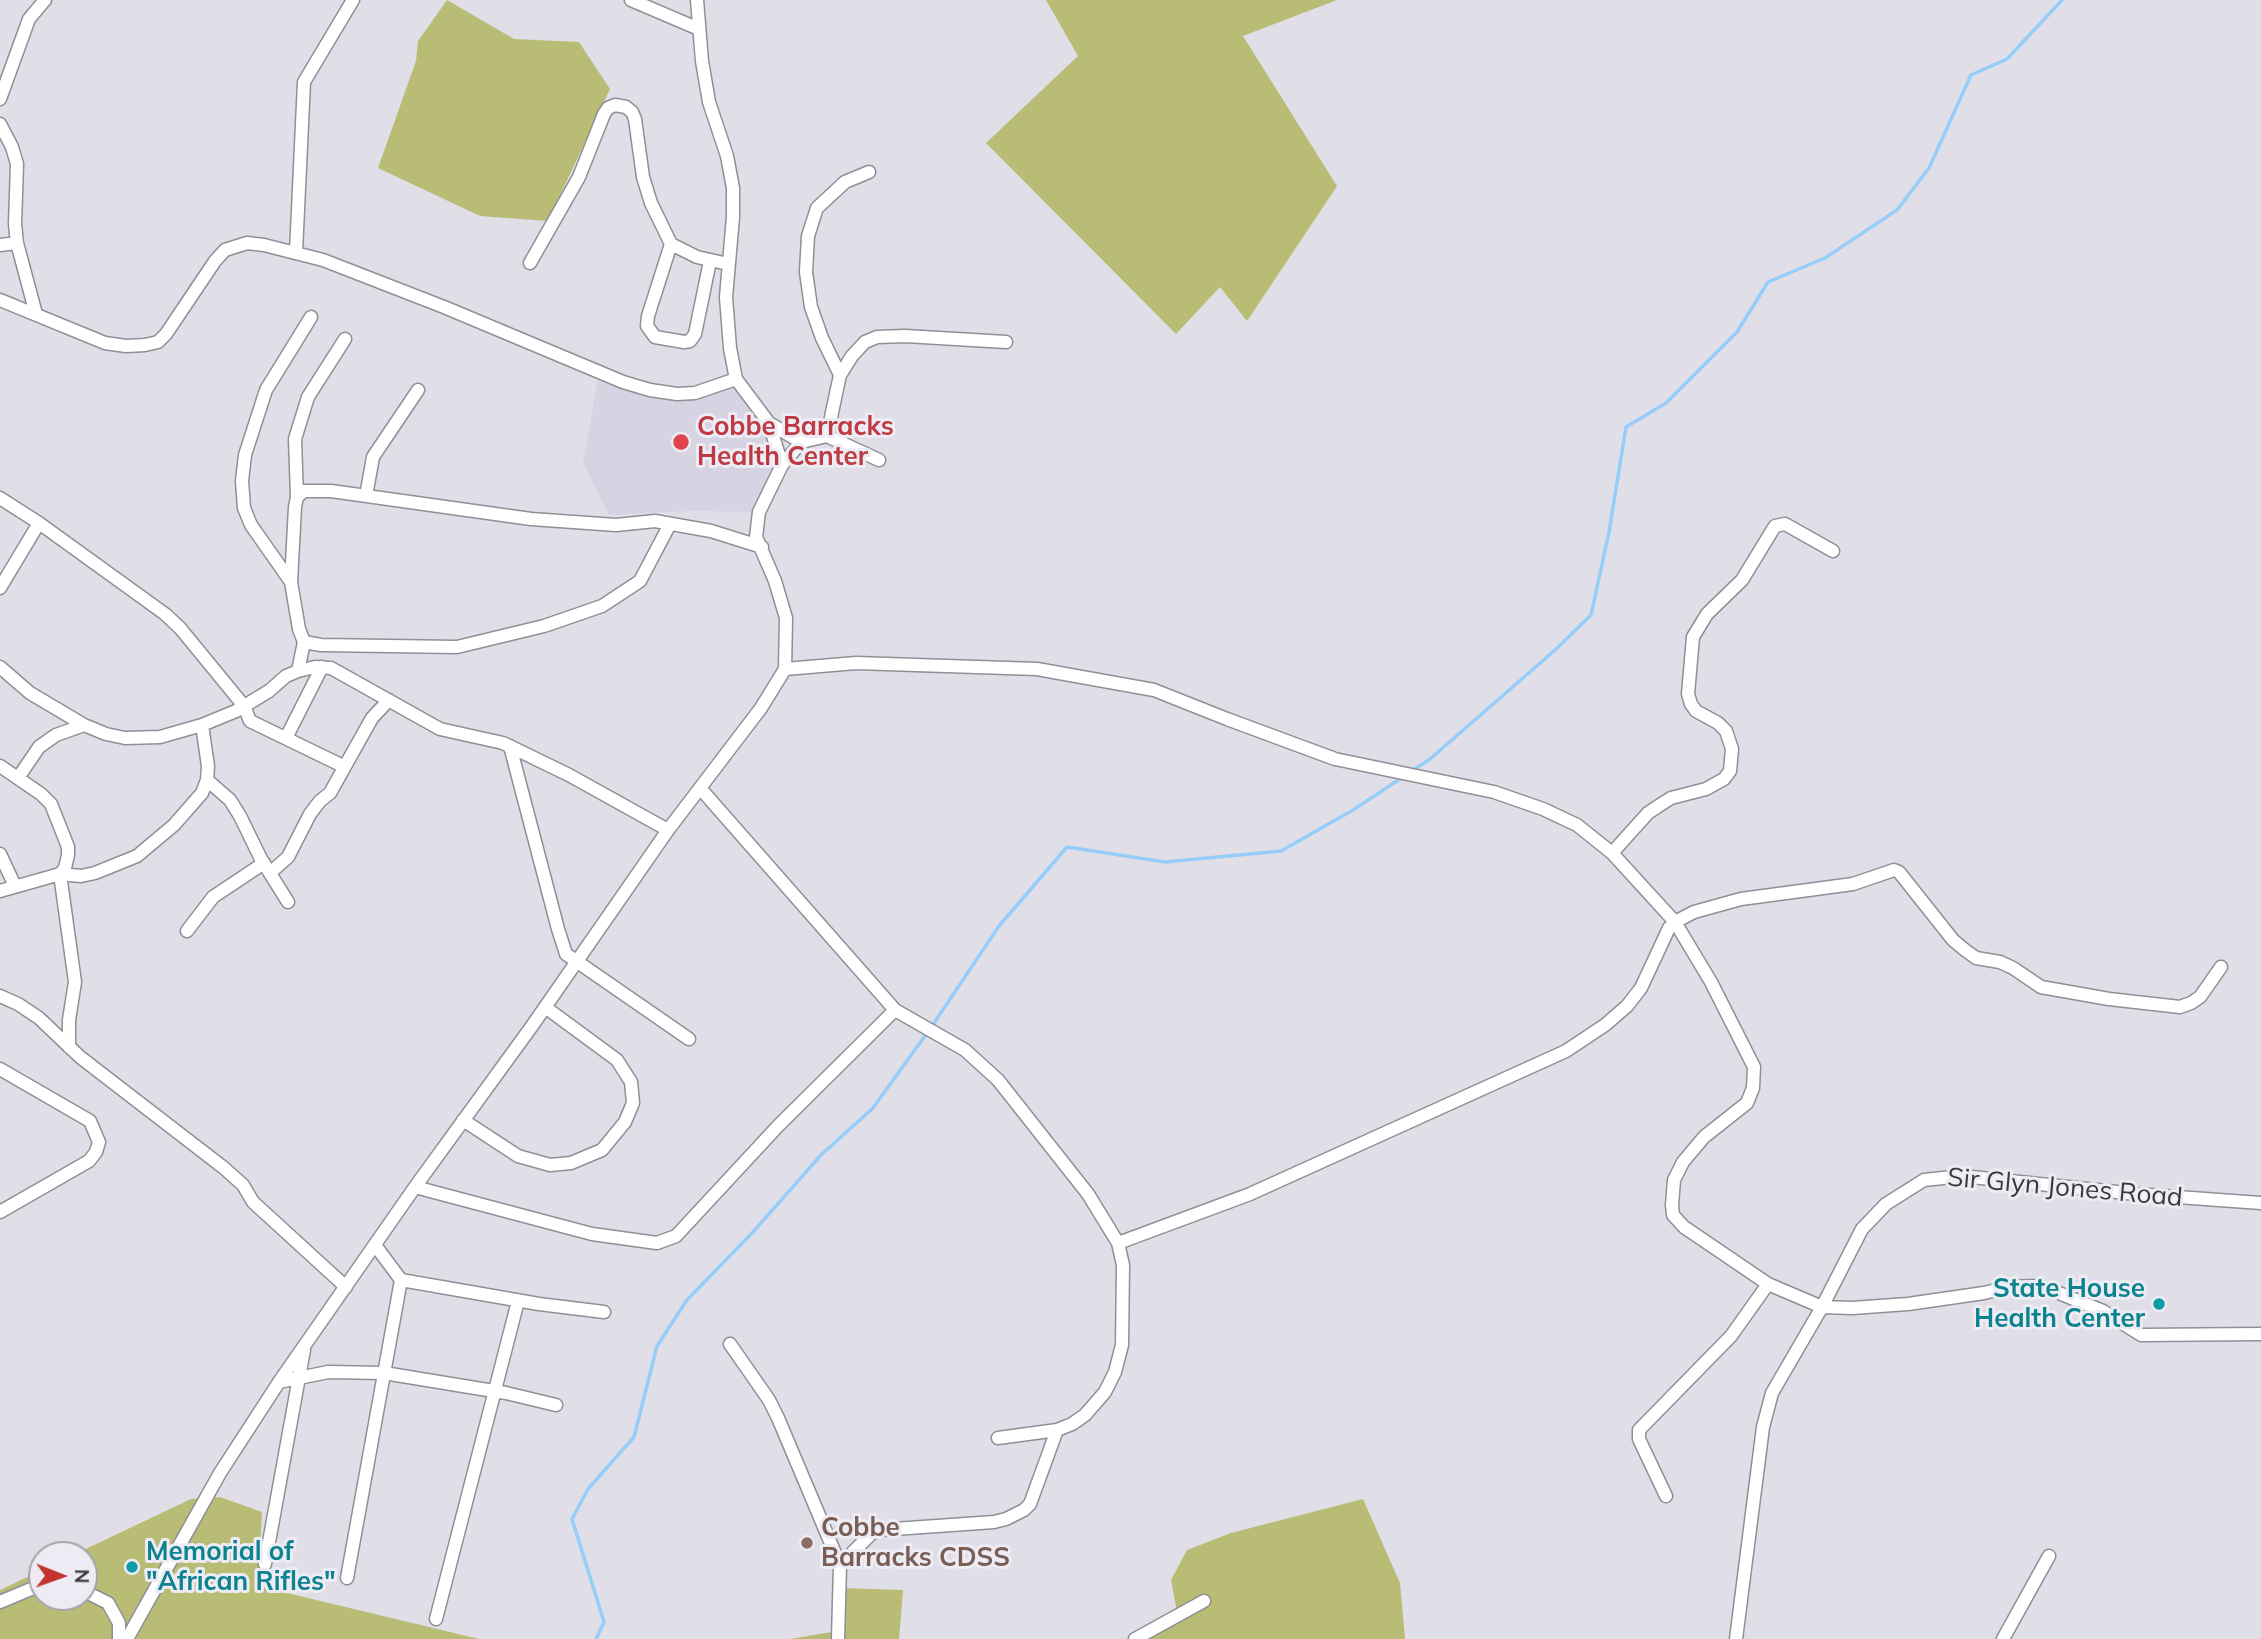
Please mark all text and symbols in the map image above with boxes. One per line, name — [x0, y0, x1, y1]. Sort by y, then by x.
place label: Cobbe Barracks Health Center — [697, 411, 894, 472]
marker: Cobbe Barracks Health Center — [671, 432, 691, 452]
street label: Sir Glyn Jones Road — [1946, 1162, 2184, 1214]
place label: State House Health Center — [1974, 1273, 2145, 1334]
marker: State House Health Center — [2151, 1296, 2167, 1312]
place label: Cobbe Barracks CDSS — [821, 1512, 1010, 1574]
marker: Cobbe Barracks CDSS — [799, 1535, 815, 1551]
place label: Memorial of "African Rifles" — [146, 1536, 336, 1598]
north arrow — [28, 1541, 98, 1611]
marker: Memorial of "African Rifles" — [124, 1559, 140, 1575]
text: N — [70, 1569, 94, 1584]

